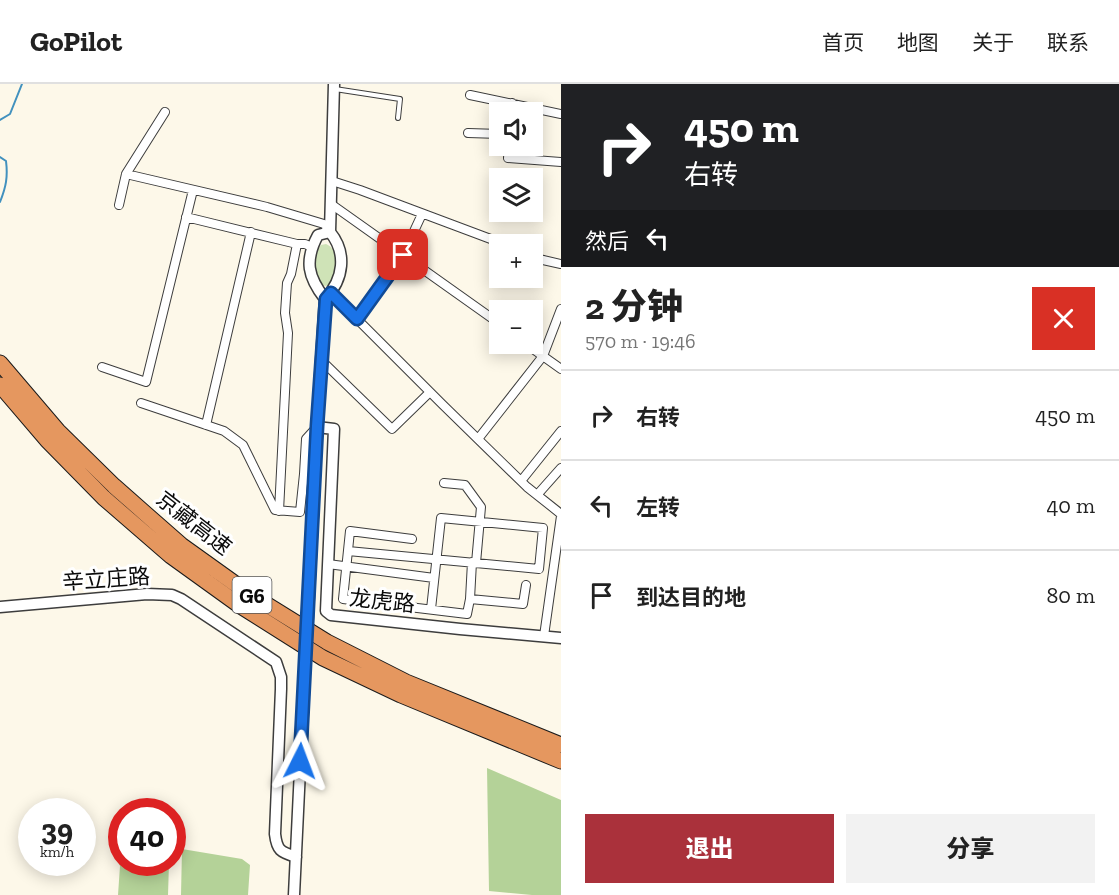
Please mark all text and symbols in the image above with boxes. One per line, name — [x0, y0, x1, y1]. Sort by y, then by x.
text: GoPilot — [30, 25, 122, 58]
text: 首页 — [822, 30, 864, 55]
text: 地图 — [897, 30, 939, 55]
text: 关于 — [972, 30, 1014, 55]
text: 联系 — [1047, 30, 1089, 55]
map controls — [489, 102, 543, 354]
button: sound — [489, 102, 543, 156]
text: 450 m — [684, 102, 799, 153]
icon: right — [585, 108, 663, 186]
text: 右转 — [684, 159, 738, 191]
button: layers — [489, 168, 543, 222]
icon: left — [641, 222, 674, 255]
text: 然后 — [585, 228, 629, 255]
pin — [377, 229, 428, 280]
button: + — [489, 234, 543, 288]
icon: arrive — [386, 238, 419, 271]
text: 2 分钟 — [585, 285, 683, 328]
button: close — [1032, 287, 1095, 350]
button: − — [489, 300, 543, 354]
text: 570 m · 19:46 — [585, 329, 696, 353]
icon: right — [585, 399, 618, 432]
text: 450 m — [1035, 402, 1095, 429]
text: 右转 — [636, 404, 680, 431]
street label: 京藏高速 — [151, 485, 237, 561]
icon: left — [585, 489, 618, 522]
text: 40 m — [1046, 492, 1095, 519]
text: 左转 — [636, 494, 680, 521]
street label: 辛立庄路 — [61, 562, 151, 596]
road number: G6 — [232, 577, 272, 613]
icon: arrive — [585, 579, 618, 612]
text: 80 m — [1047, 582, 1095, 609]
street label: 龙虎路 — [348, 584, 416, 618]
text: 到达目的地 — [636, 584, 746, 611]
position arrow — [268, 729, 332, 793]
speed limit sign: 40 — [108, 798, 186, 876]
text: 39 — [41, 812, 73, 848]
button: 退出 — [585, 814, 834, 883]
button: 分享 — [846, 814, 1095, 883]
text: km/h — [40, 843, 74, 861]

